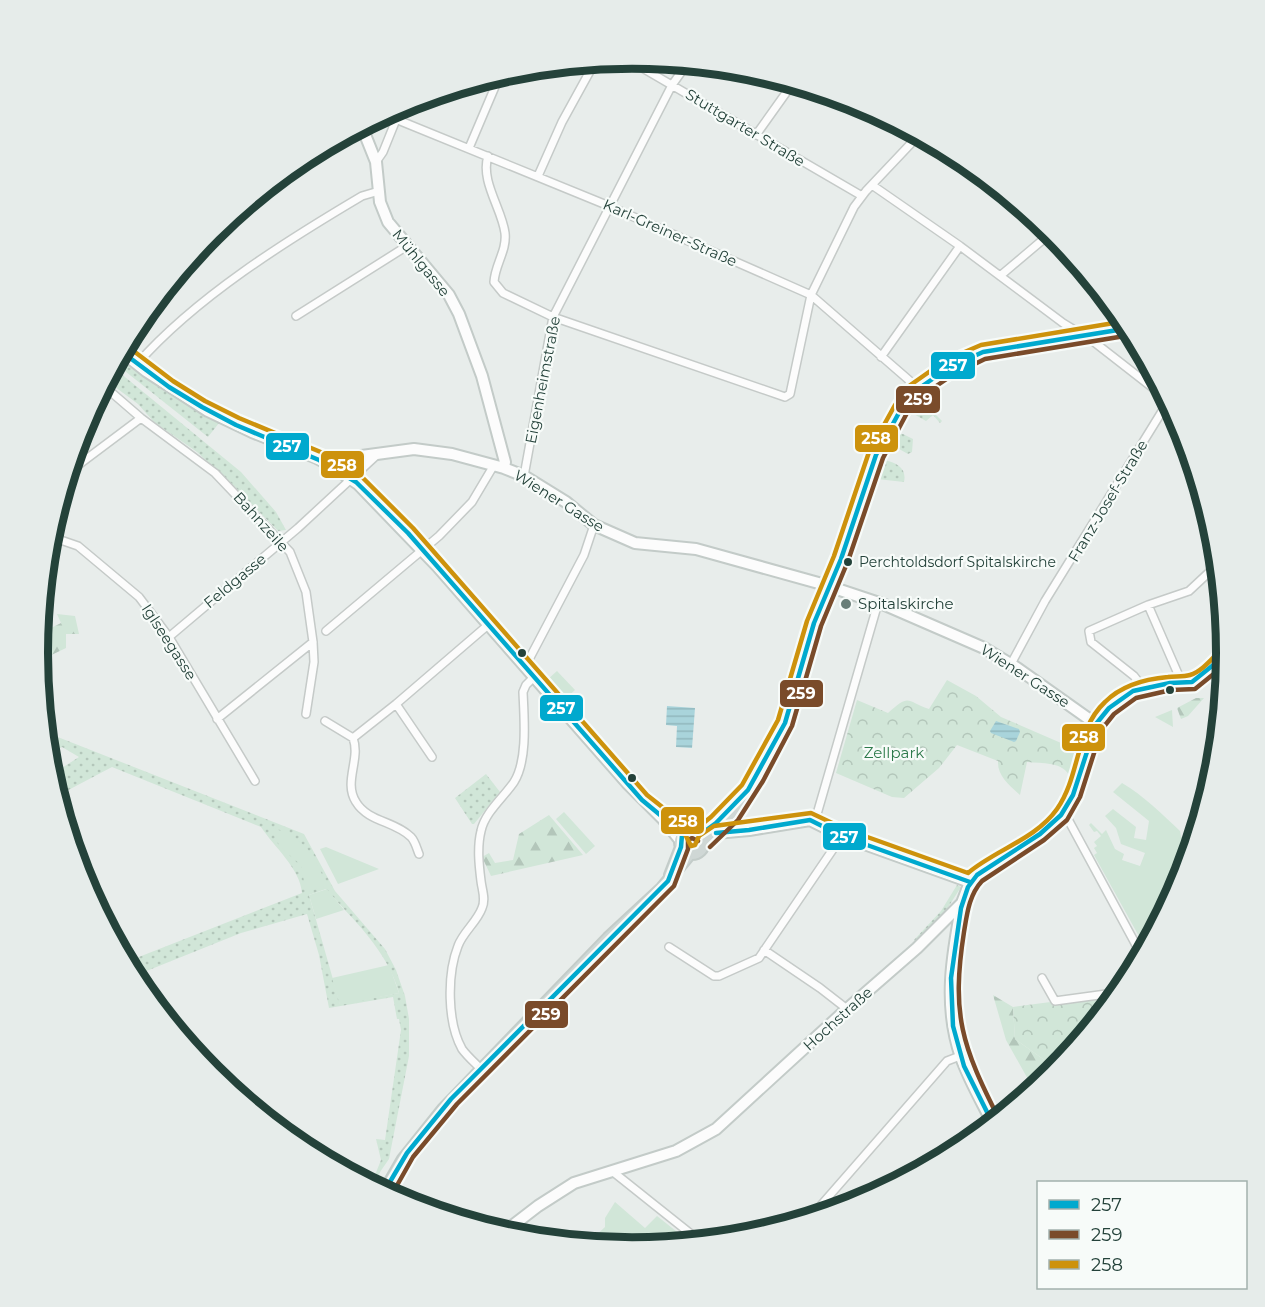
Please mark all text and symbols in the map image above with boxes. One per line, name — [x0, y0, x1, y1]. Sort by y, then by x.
street label: Stuttgarter Straße — [682, 84, 808, 171]
street label: Karl-Greiner-Straße — [600, 194, 740, 271]
street label: Mühlgasse — [388, 225, 454, 300]
street label: Eigenheimstraße — [521, 315, 564, 445]
line badge: 257 — [930, 351, 976, 380]
text: 257 — [939, 356, 967, 375]
line badge: 259 — [895, 385, 941, 414]
text: 259 — [903, 390, 933, 409]
line badge: 258 — [854, 424, 899, 453]
text: 258 — [861, 429, 891, 448]
line badge: 257 — [265, 432, 310, 461]
street label: Franz-Josef-Straße — [1064, 436, 1152, 565]
text: 257 — [273, 437, 301, 456]
line badge: 258 — [320, 450, 365, 479]
text: 258 — [327, 456, 357, 475]
street label: Wiener Gasse — [511, 465, 608, 536]
street label: Bahnzeile — [229, 488, 293, 556]
street label: Feldgasse — [200, 549, 270, 612]
place label: Perchtoldsdorf Spitalskirche — [859, 553, 1056, 571]
marker: Perchtoldsdorf Spitalskirche — [842, 556, 854, 568]
place label: Spitalskirche — [858, 594, 954, 613]
marker: Spitalskirche — [839, 597, 853, 611]
street label: Iglseegasse — [138, 600, 201, 683]
street label: Wiener Gasse — [977, 640, 1074, 712]
unlabelled marker — [516, 647, 528, 659]
line badge: 259 — [779, 679, 824, 708]
text: 259 — [786, 684, 816, 703]
unlabelled marker — [1164, 684, 1176, 696]
line badge: 257 — [539, 694, 584, 722]
text: 257 — [547, 699, 575, 718]
line badge: 258 — [1061, 723, 1106, 752]
text: 258 — [1069, 728, 1099, 747]
park label: Zellpark — [864, 743, 924, 762]
unlabelled marker — [626, 772, 638, 784]
line badge: 258 — [660, 806, 705, 835]
text: 258 — [668, 812, 698, 831]
line badge: 257 — [822, 822, 867, 851]
text: 257 — [830, 828, 858, 847]
street label: Hochstraße — [799, 983, 876, 1055]
line badge: 259 — [524, 1000, 569, 1029]
text: 259 — [531, 1005, 561, 1024]
legend — [1037, 1181, 1247, 1289]
text: 257 — [1091, 1194, 1122, 1216]
text: 259 — [1091, 1224, 1122, 1246]
text: 258 — [1091, 1254, 1123, 1276]

